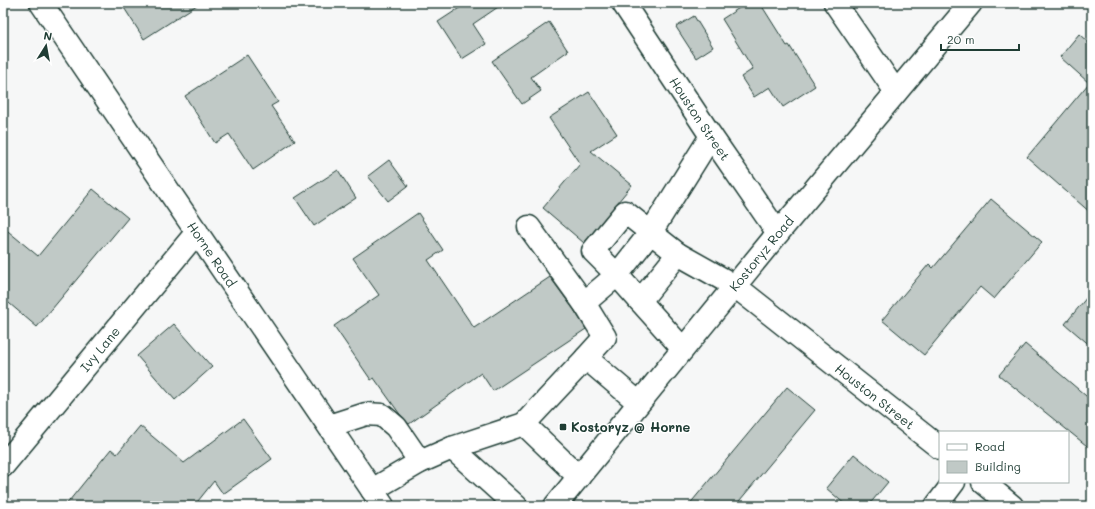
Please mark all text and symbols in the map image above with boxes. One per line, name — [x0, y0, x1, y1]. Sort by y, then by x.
north arrow — [26, 26, 66, 66]
scale bar — [941, 26, 1019, 52]
text: N — [42, 28, 54, 44]
text: 20 m — [947, 31, 975, 47]
street label: Houston Street — [666, 74, 734, 164]
street label: Kostoryz Road — [725, 212, 797, 294]
street label: Horne Road — [184, 218, 241, 290]
street label: Ivy Lane — [76, 323, 123, 375]
street label: Houston Street — [832, 359, 919, 433]
place label: Kostoryz @ Horne — [571, 418, 691, 436]
marker: Kostoryz @ Horne — [558, 422, 568, 432]
legend — [939, 431, 1069, 483]
text: Road — [975, 438, 1005, 454]
text: Building — [975, 458, 1021, 474]

